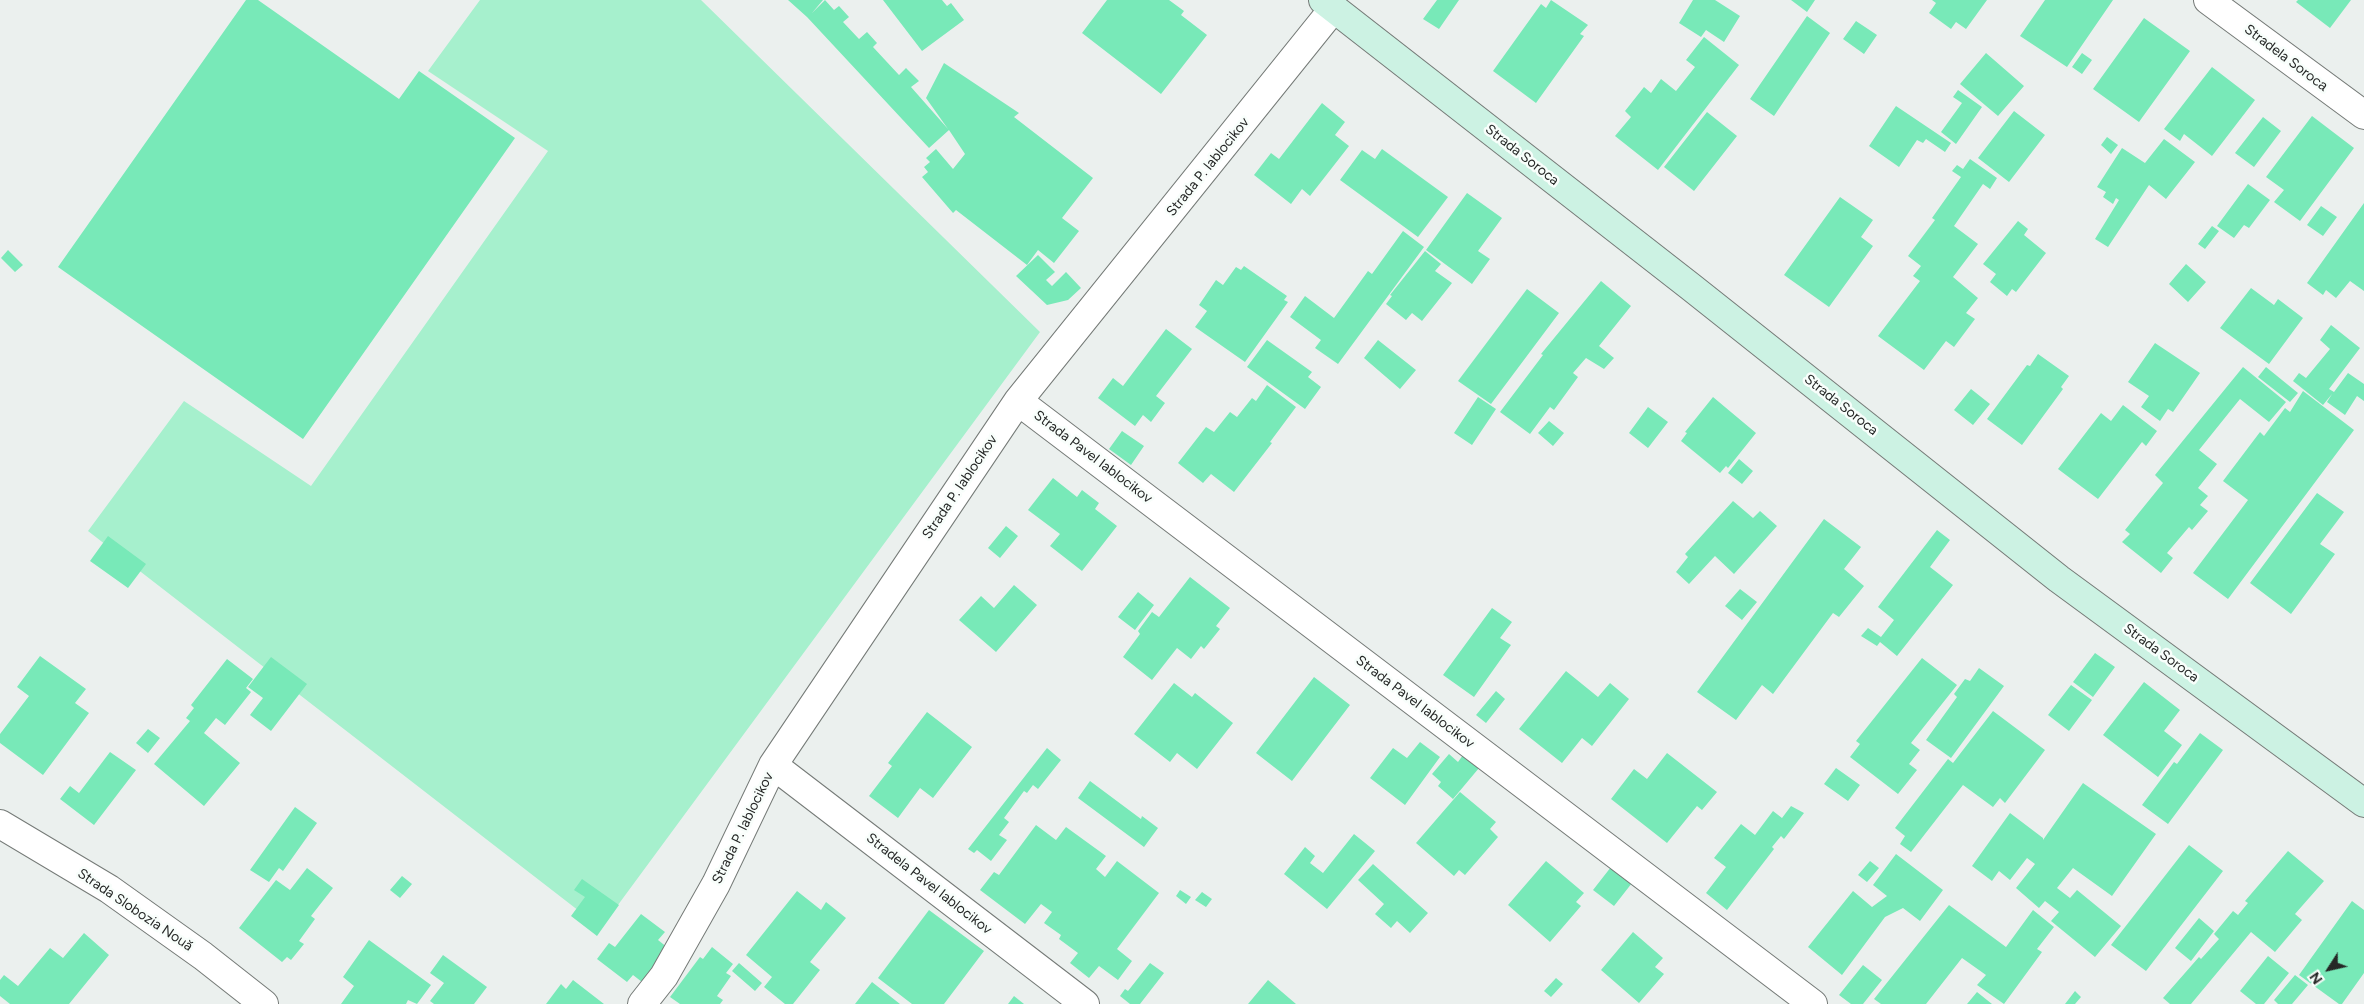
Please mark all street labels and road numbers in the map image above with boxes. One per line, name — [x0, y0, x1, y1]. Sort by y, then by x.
street label: Stradela Sorocа — [2241, 21, 2331, 95]
street label: Strada P. Iablocikov — [1163, 114, 1253, 220]
street label: Strada Soroca — [1482, 121, 1562, 189]
street label: Strada Soroca — [1801, 371, 1881, 439]
street label: Strada Pavel Iablocikov — [1030, 407, 1156, 507]
street label: Strada P. Iablocikov — [919, 432, 1001, 542]
street label: Strada Soroca — [2120, 620, 2202, 686]
street label: Strada Pavel Iablocikov — [1352, 652, 1478, 752]
street label: Strada P. Iablocikov — [709, 769, 777, 887]
street label: Stradela Pavel Iablocikov — [863, 830, 995, 938]
street label: Strada Slobozia Nouă — [74, 865, 196, 955]

